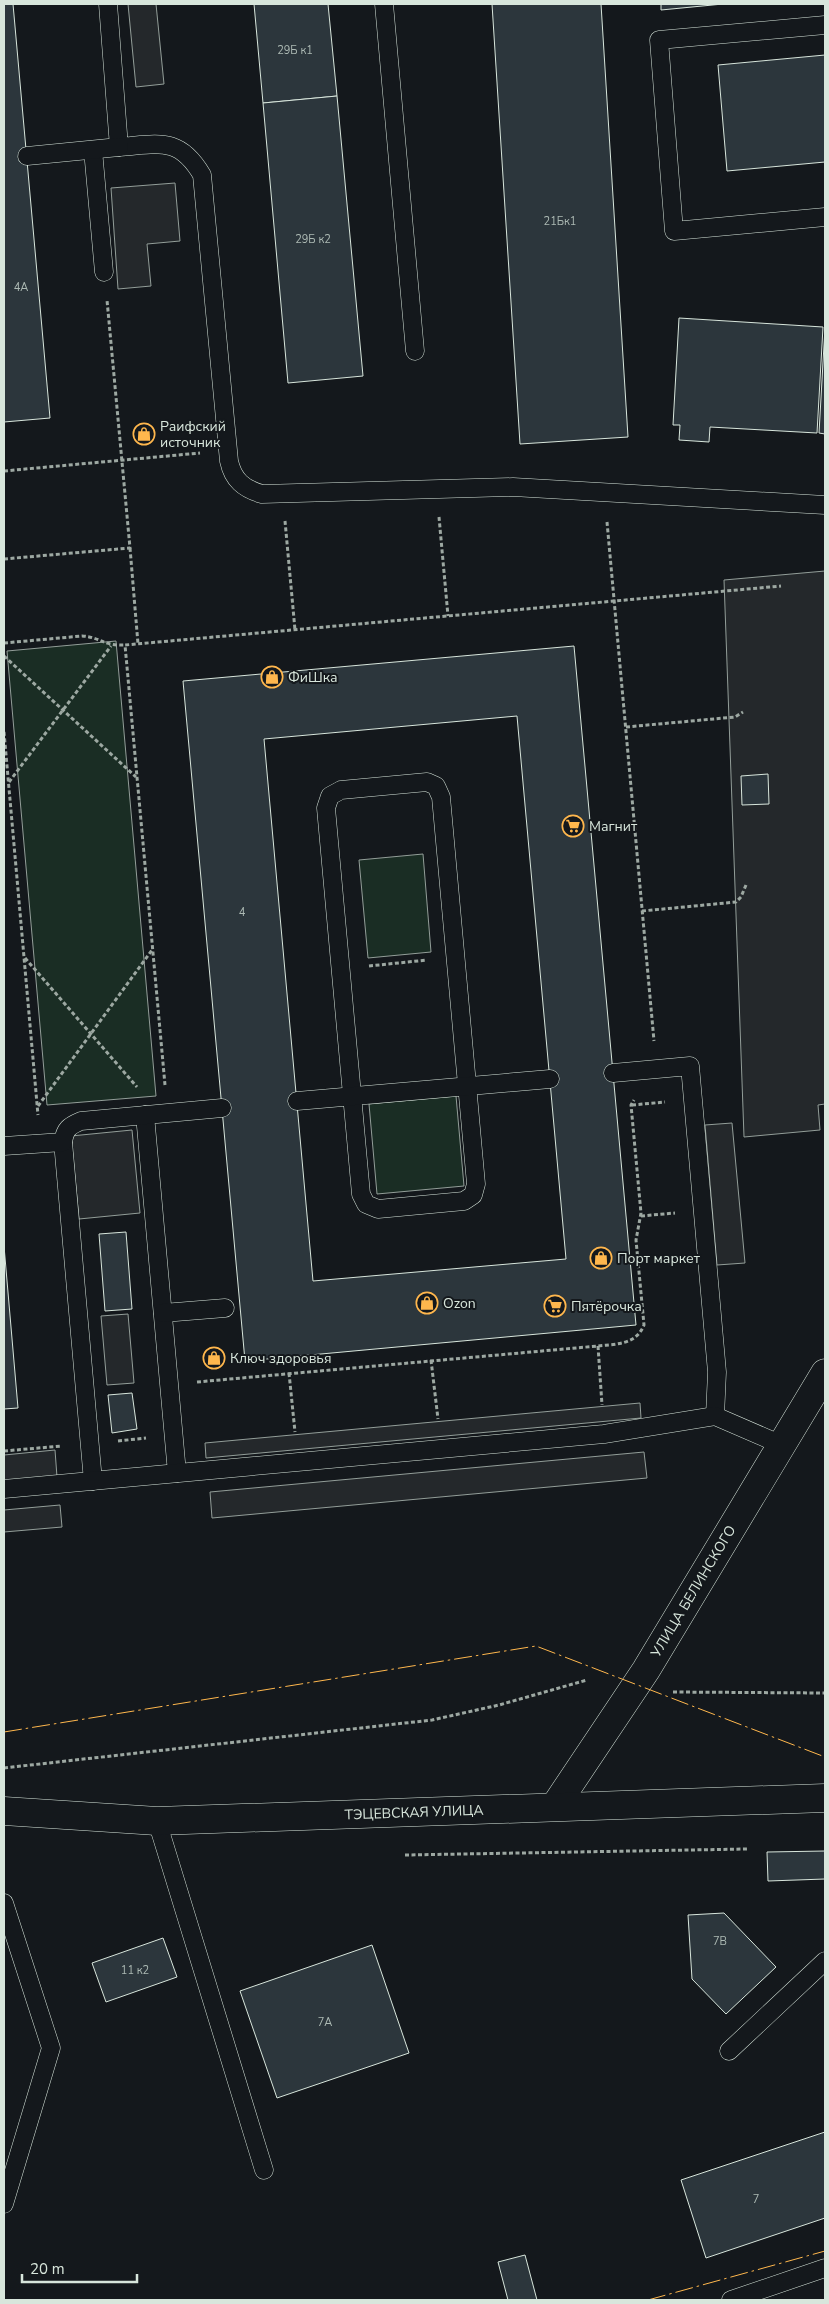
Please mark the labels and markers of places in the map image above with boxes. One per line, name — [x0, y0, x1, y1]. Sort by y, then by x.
place label: Раифский источник — [160, 417, 226, 452]
shop icon: Раифский источник — [132, 422, 156, 446]
shop icon: ФиШка — [260, 665, 284, 689]
place label: ФиШка — [288, 668, 338, 687]
supermarket icon: Магнит — [561, 814, 585, 838]
place label: Магнит — [589, 817, 638, 836]
shop icon: Порт маркет — [589, 1246, 613, 1270]
place label: Порт маркет — [617, 1249, 701, 1268]
shop icon: Ozon — [415, 1291, 439, 1315]
place label: Ozon — [443, 1294, 476, 1313]
supermarket icon: Пятёрочка — [543, 1294, 567, 1318]
place label: Пятёрочка — [571, 1297, 642, 1316]
shop icon: Ключ здоровья — [202, 1346, 226, 1370]
place label: Ключ здоровья — [230, 1349, 332, 1368]

